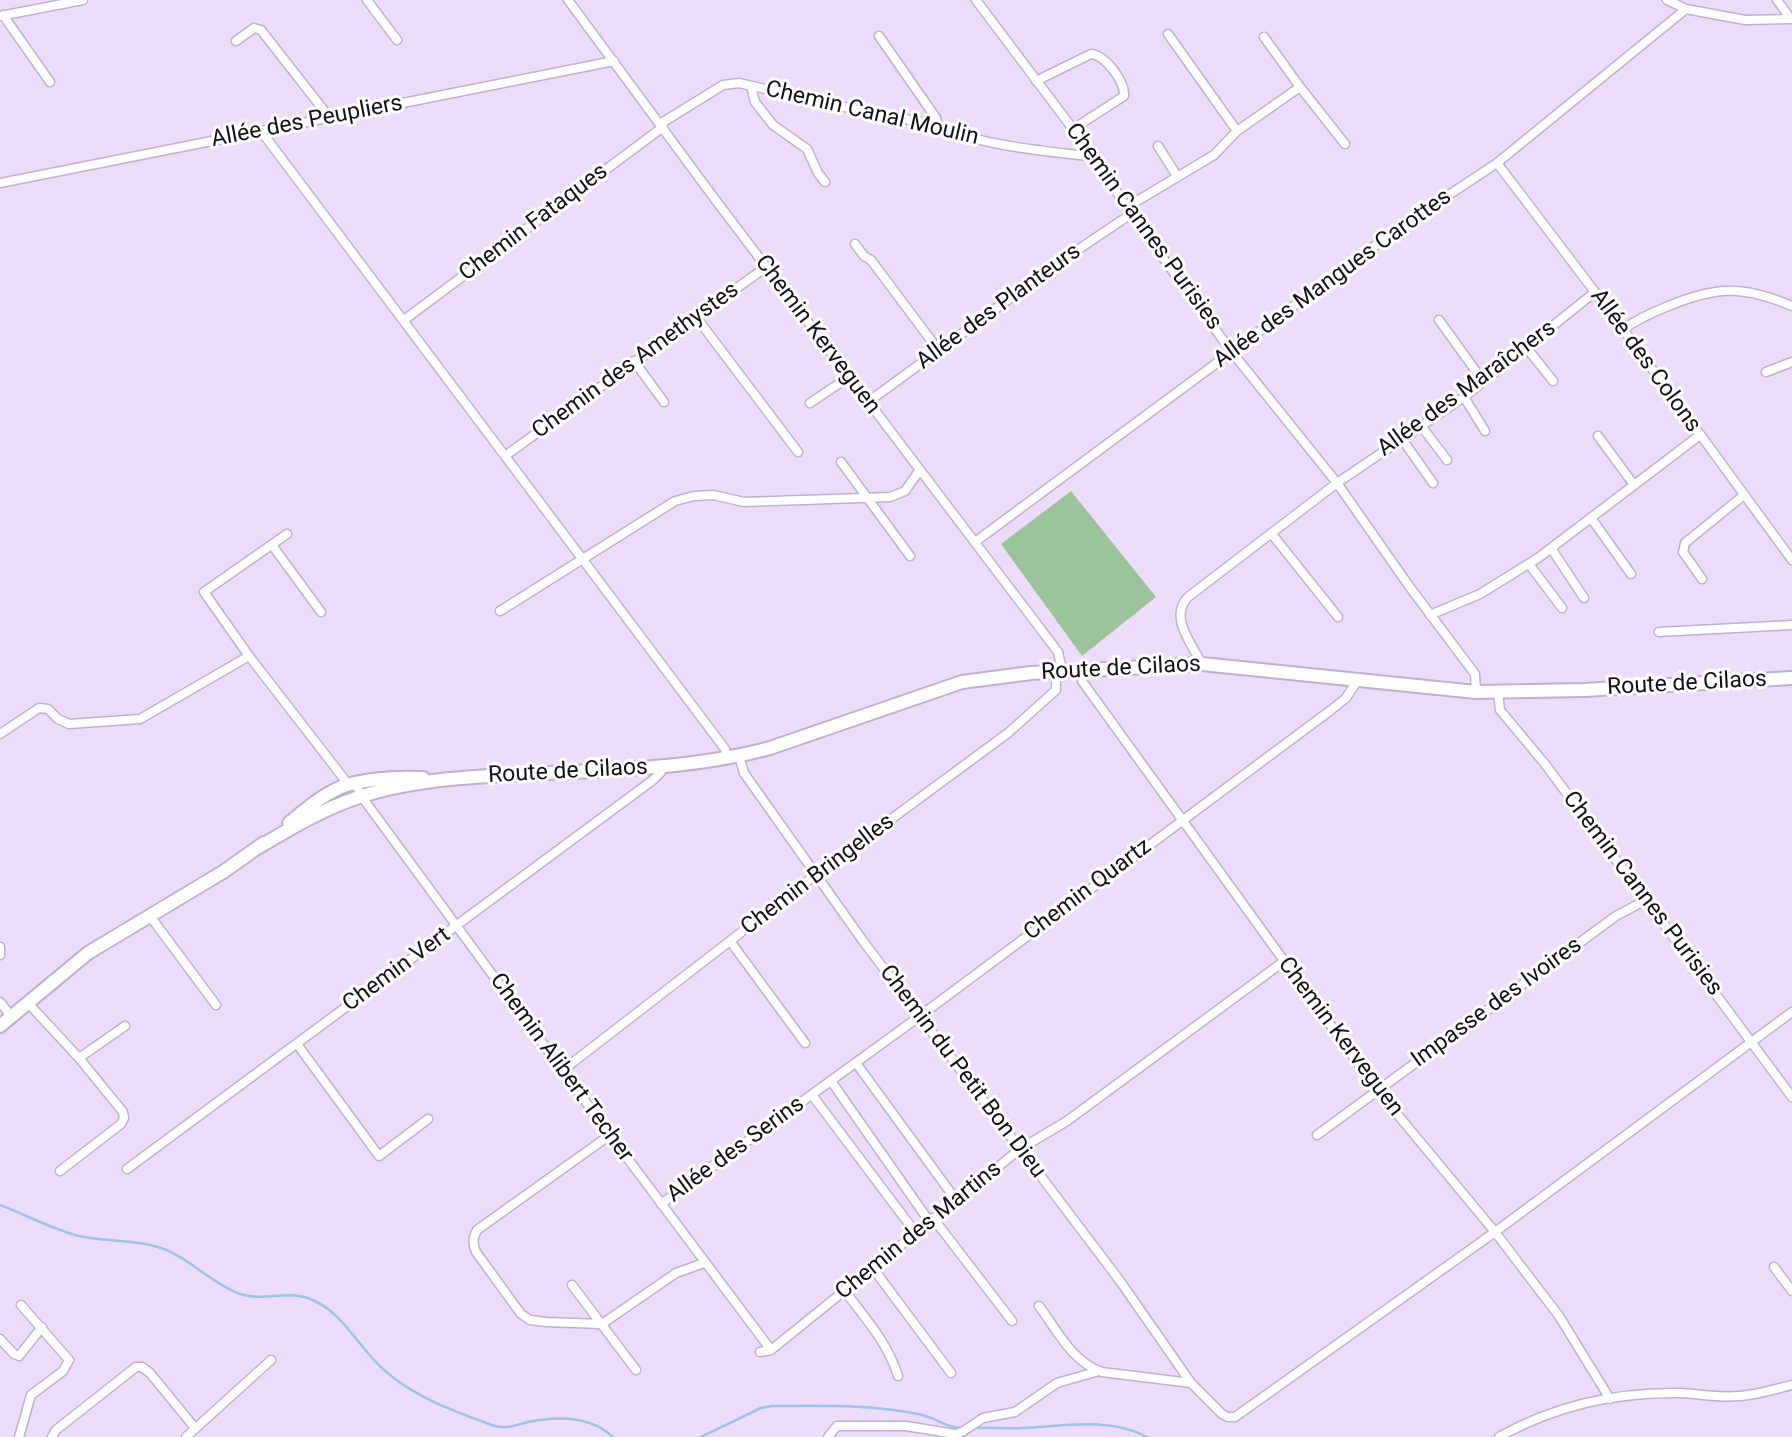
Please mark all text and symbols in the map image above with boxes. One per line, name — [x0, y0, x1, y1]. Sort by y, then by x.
street label: Chemin Canal Moulin — [763, 76, 981, 152]
street label: Allée des Peupliers — [209, 90, 405, 154]
street label: Chemin Cannes Purisies — [1059, 118, 1227, 336]
street label: Chemin Fataques — [454, 158, 614, 288]
street label: Allée des Mangues Carottes — [1209, 183, 1457, 375]
street label: Allée des Planteurs — [911, 238, 1087, 376]
street label: Chemin Kerveguen — [748, 250, 886, 420]
street label: Chemin des Amethystes — [527, 277, 745, 445]
street label: Allée des Colons — [1584, 284, 1706, 438]
street label: Allée des Maraîchers — [1372, 315, 1562, 463]
street label: Route de Cilaos — [1040, 651, 1202, 687]
street label: Route de Cilaos — [1606, 666, 1768, 702]
street label: Route de Cilaos — [487, 754, 649, 790]
street label: Chemin Cannes Purisies — [1556, 786, 1728, 1002]
street label: Chemin Bringelles — [736, 808, 900, 942]
street label: Chemin Quartz — [1019, 833, 1157, 947]
street label: Chemin Vert — [338, 922, 456, 1018]
street label: Impasse des Ivoires — [1406, 932, 1588, 1074]
street label: Chemin Kerveguen — [1271, 952, 1409, 1122]
street label: Chemin du Petit Bon Dieu — [873, 960, 1051, 1184]
street label: Chemin Alibert Techer — [483, 968, 639, 1168]
street label: Allée des Serins — [662, 1091, 810, 1209]
street label: Chemin des Martins — [831, 1156, 1007, 1306]

